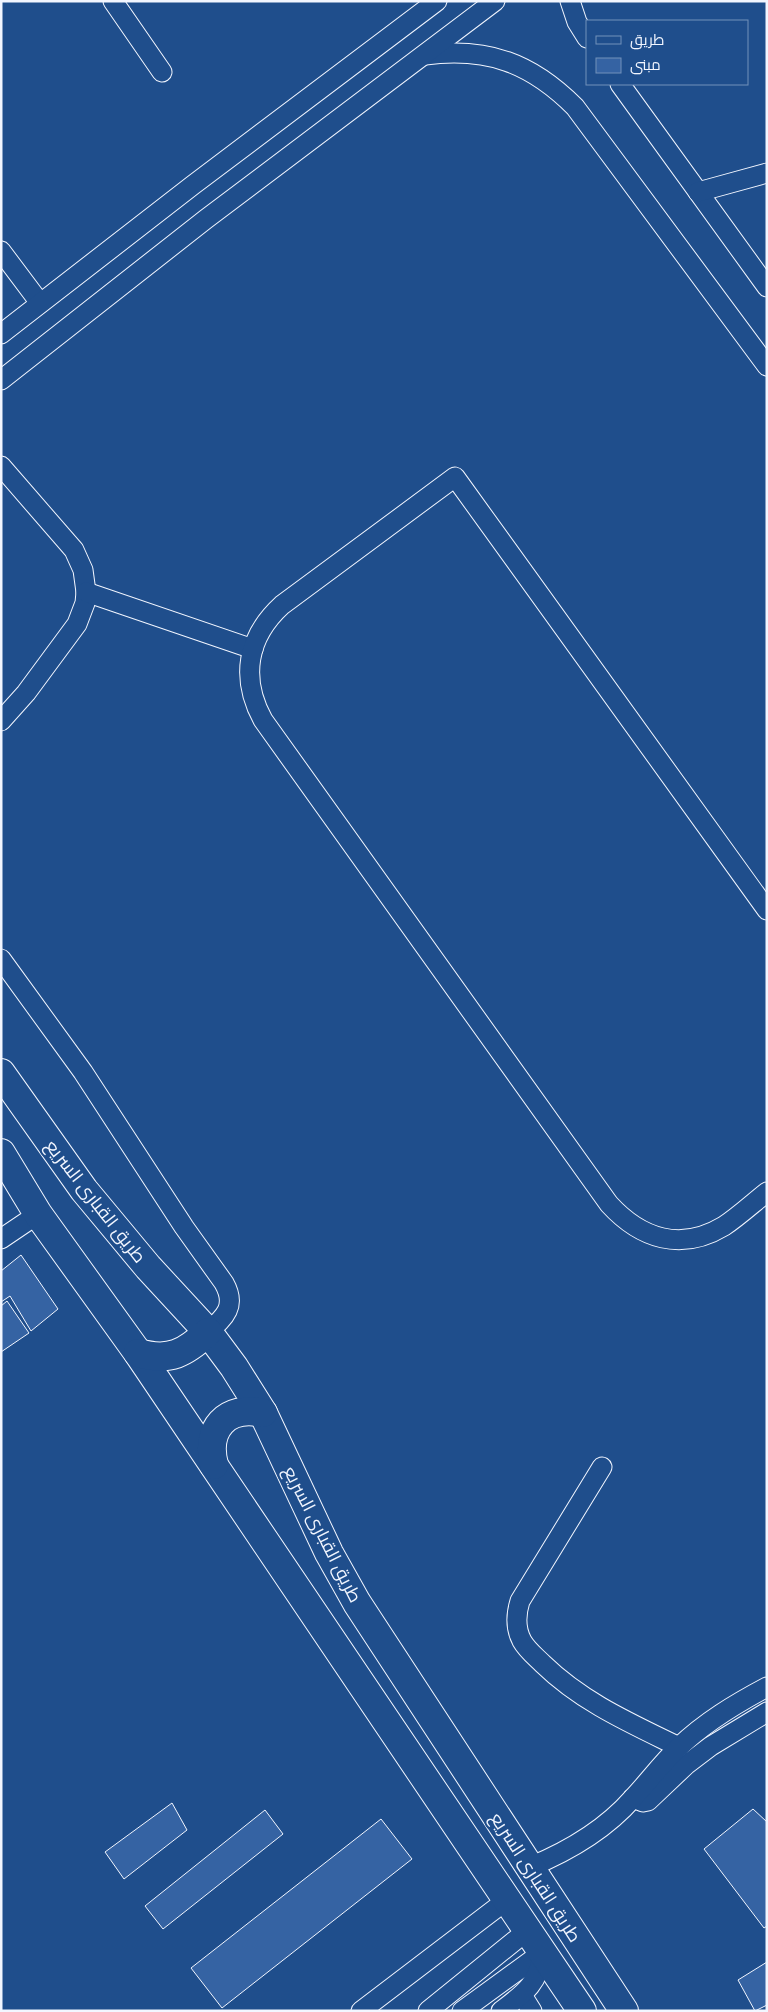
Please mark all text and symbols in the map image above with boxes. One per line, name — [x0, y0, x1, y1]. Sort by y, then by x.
legend — [586, 20, 748, 85]
text: طريق — [630, 30, 664, 50]
text: مبنى — [630, 55, 661, 75]
street label: طريق القبارى السريع — [40, 1135, 151, 1268]
street label: طريق القبارى السريع — [278, 1462, 367, 1607]
street label: طريق القبارى السريع — [485, 1808, 587, 1947]

